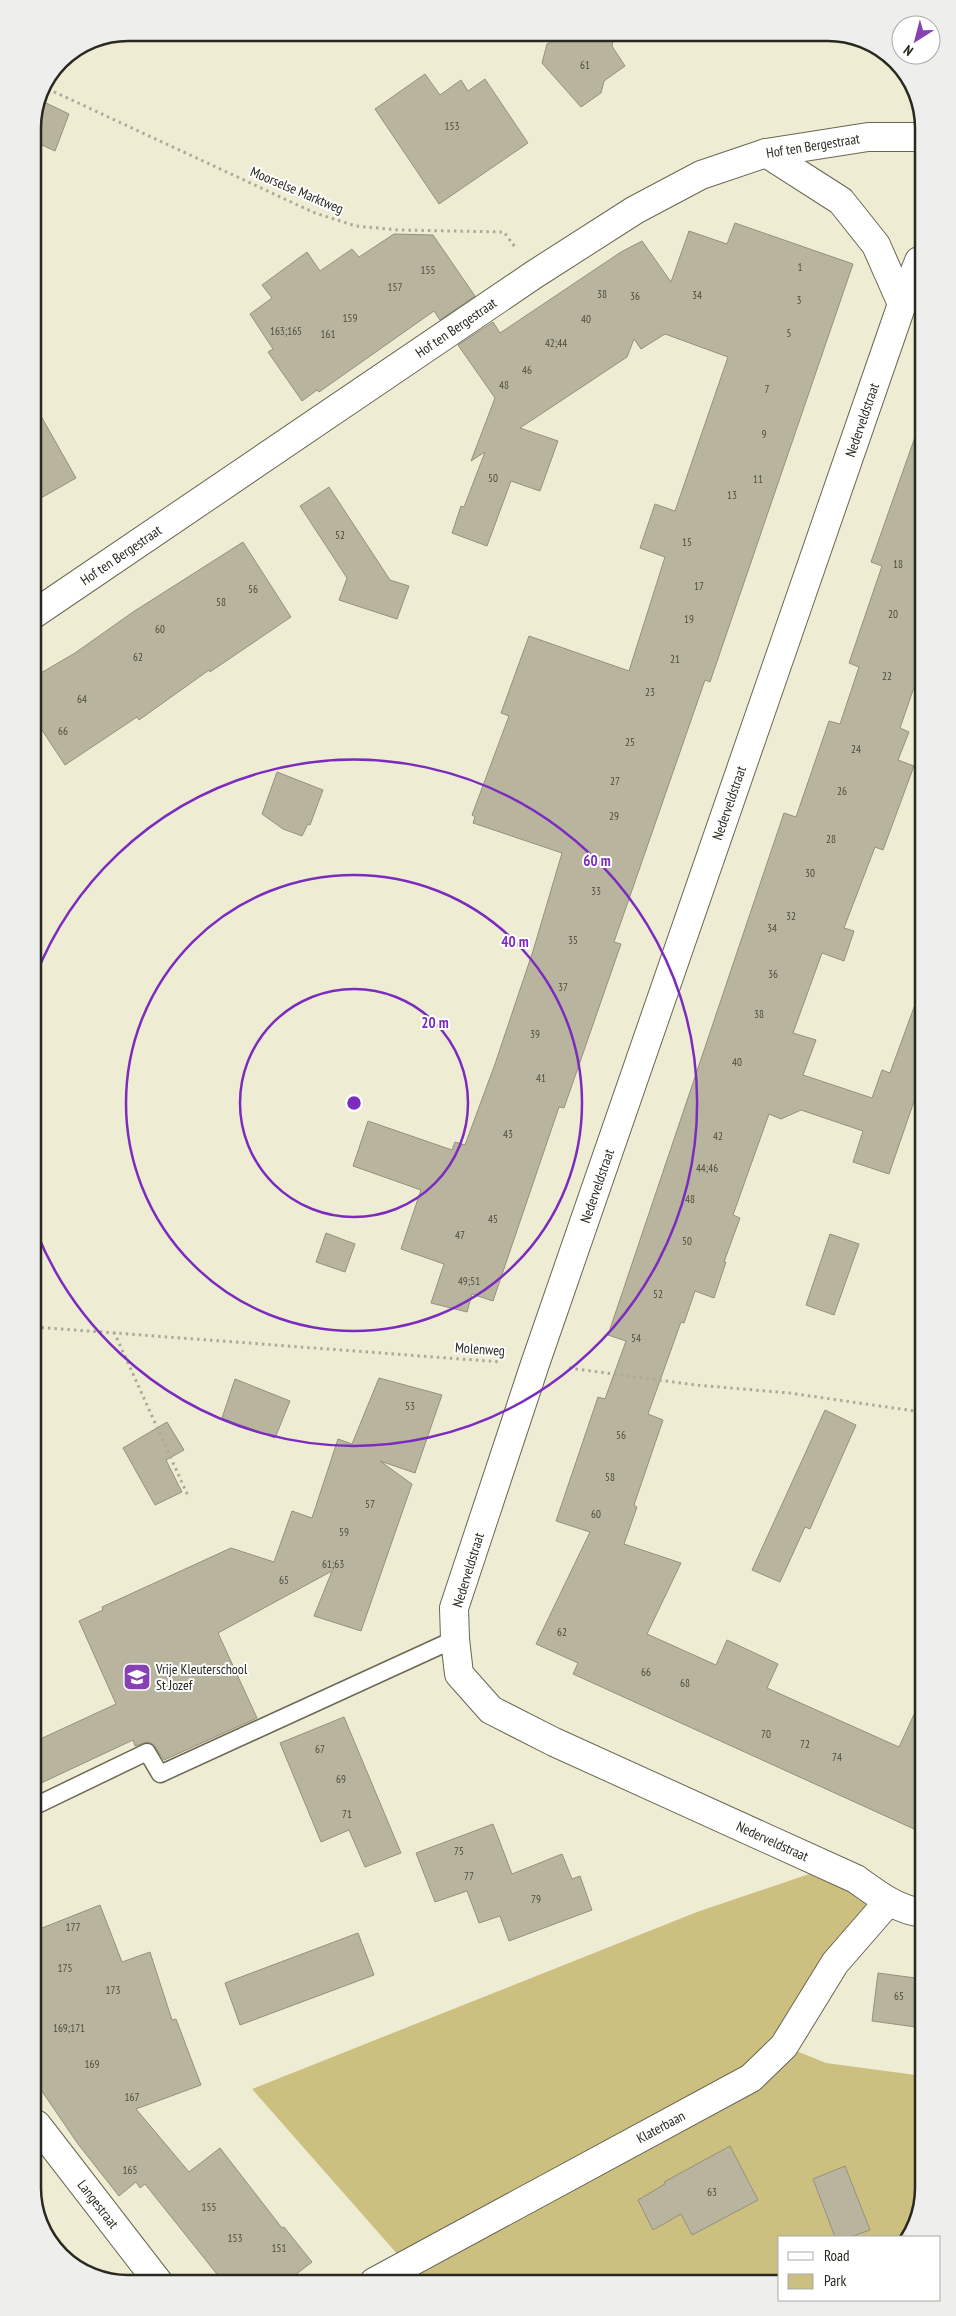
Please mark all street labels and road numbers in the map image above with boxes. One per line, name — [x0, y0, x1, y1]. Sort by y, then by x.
street label: Hof ten Bergestraat — [765, 129, 861, 162]
street label: Moorselse Marktweg — [248, 162, 346, 218]
street label: Hof ten Bergestraat — [412, 294, 500, 362]
street label: Nederveldstraat — [841, 381, 883, 459]
street label: Hof ten Bergestraat — [77, 521, 165, 589]
street label: Nederveldstraat — [708, 764, 750, 842]
street label: Nederveldstraat — [576, 1147, 618, 1225]
street label: Molenweg — [454, 1338, 506, 1360]
street label: Nederveldstraat — [448, 1530, 488, 1609]
street label: Nederveldstraat — [734, 1817, 811, 1865]
street label: Klaterbaan — [633, 2106, 688, 2147]
street label: Langestraat — [74, 2176, 123, 2232]

